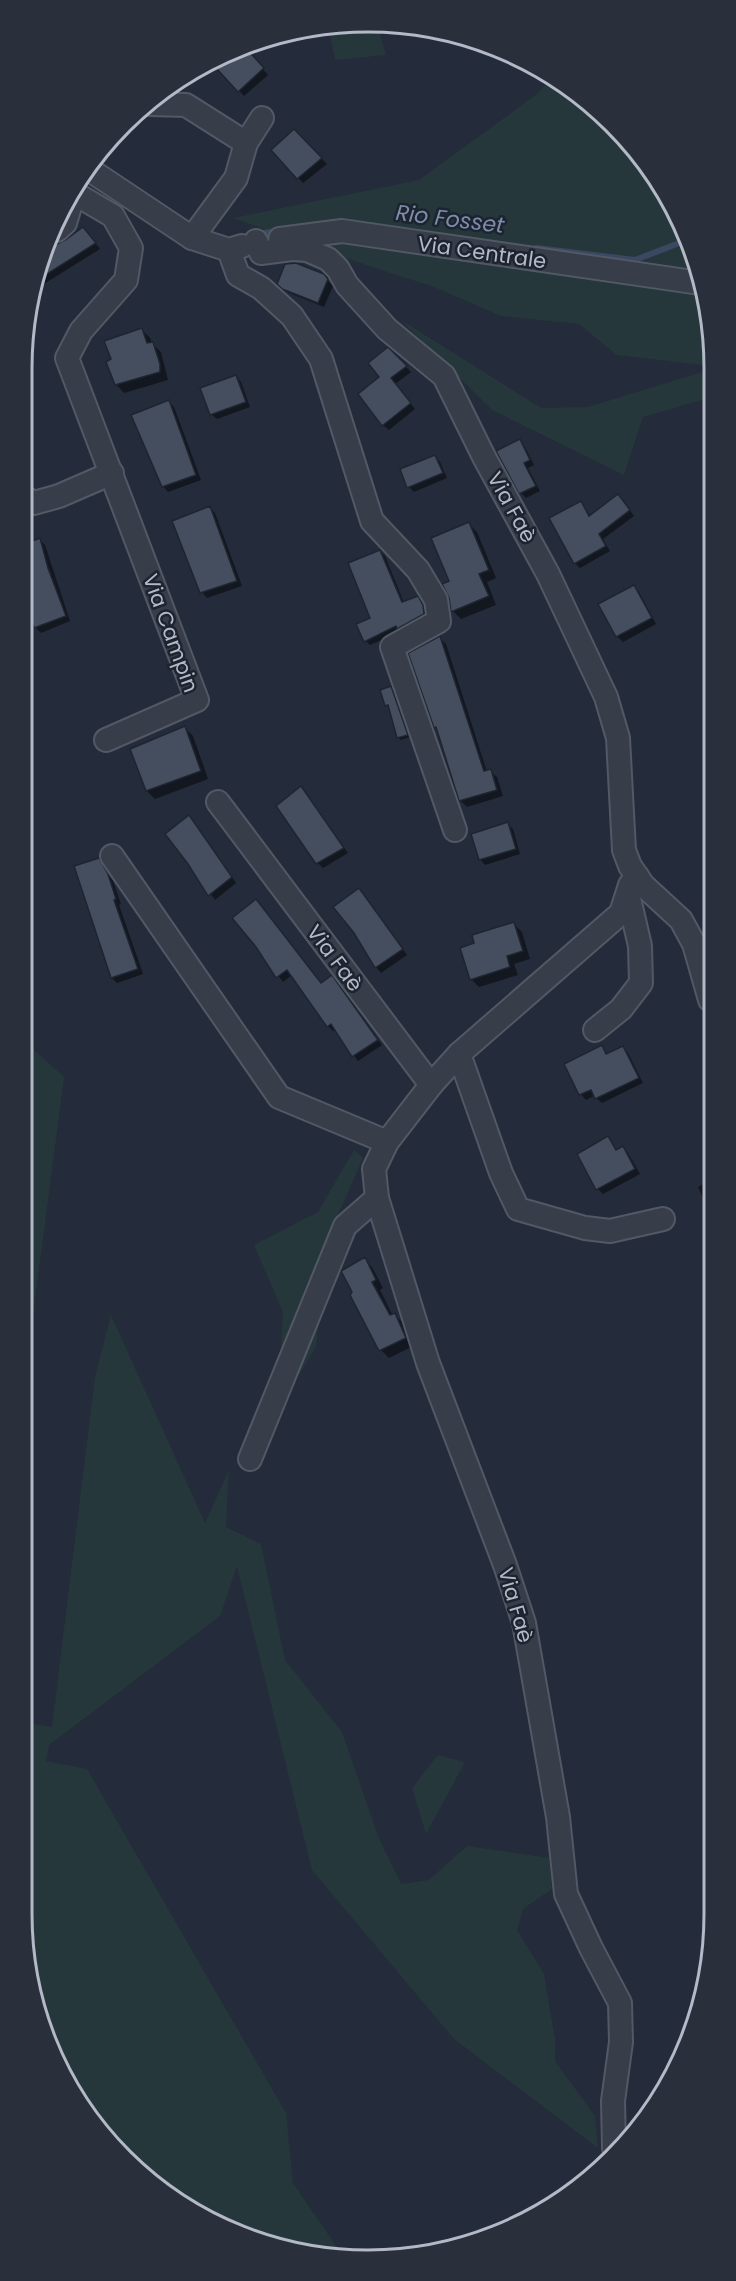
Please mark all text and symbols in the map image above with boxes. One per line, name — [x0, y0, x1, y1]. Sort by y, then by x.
water label: Rio Fosset — [394, 197, 507, 241]
street label: Via Centrale — [416, 229, 548, 275]
street label: Via Faè — [481, 466, 543, 548]
street label: Via Campin — [136, 570, 206, 696]
street label: Via Faè — [300, 919, 370, 997]
street label: Via Faè — [491, 1564, 541, 1646]

